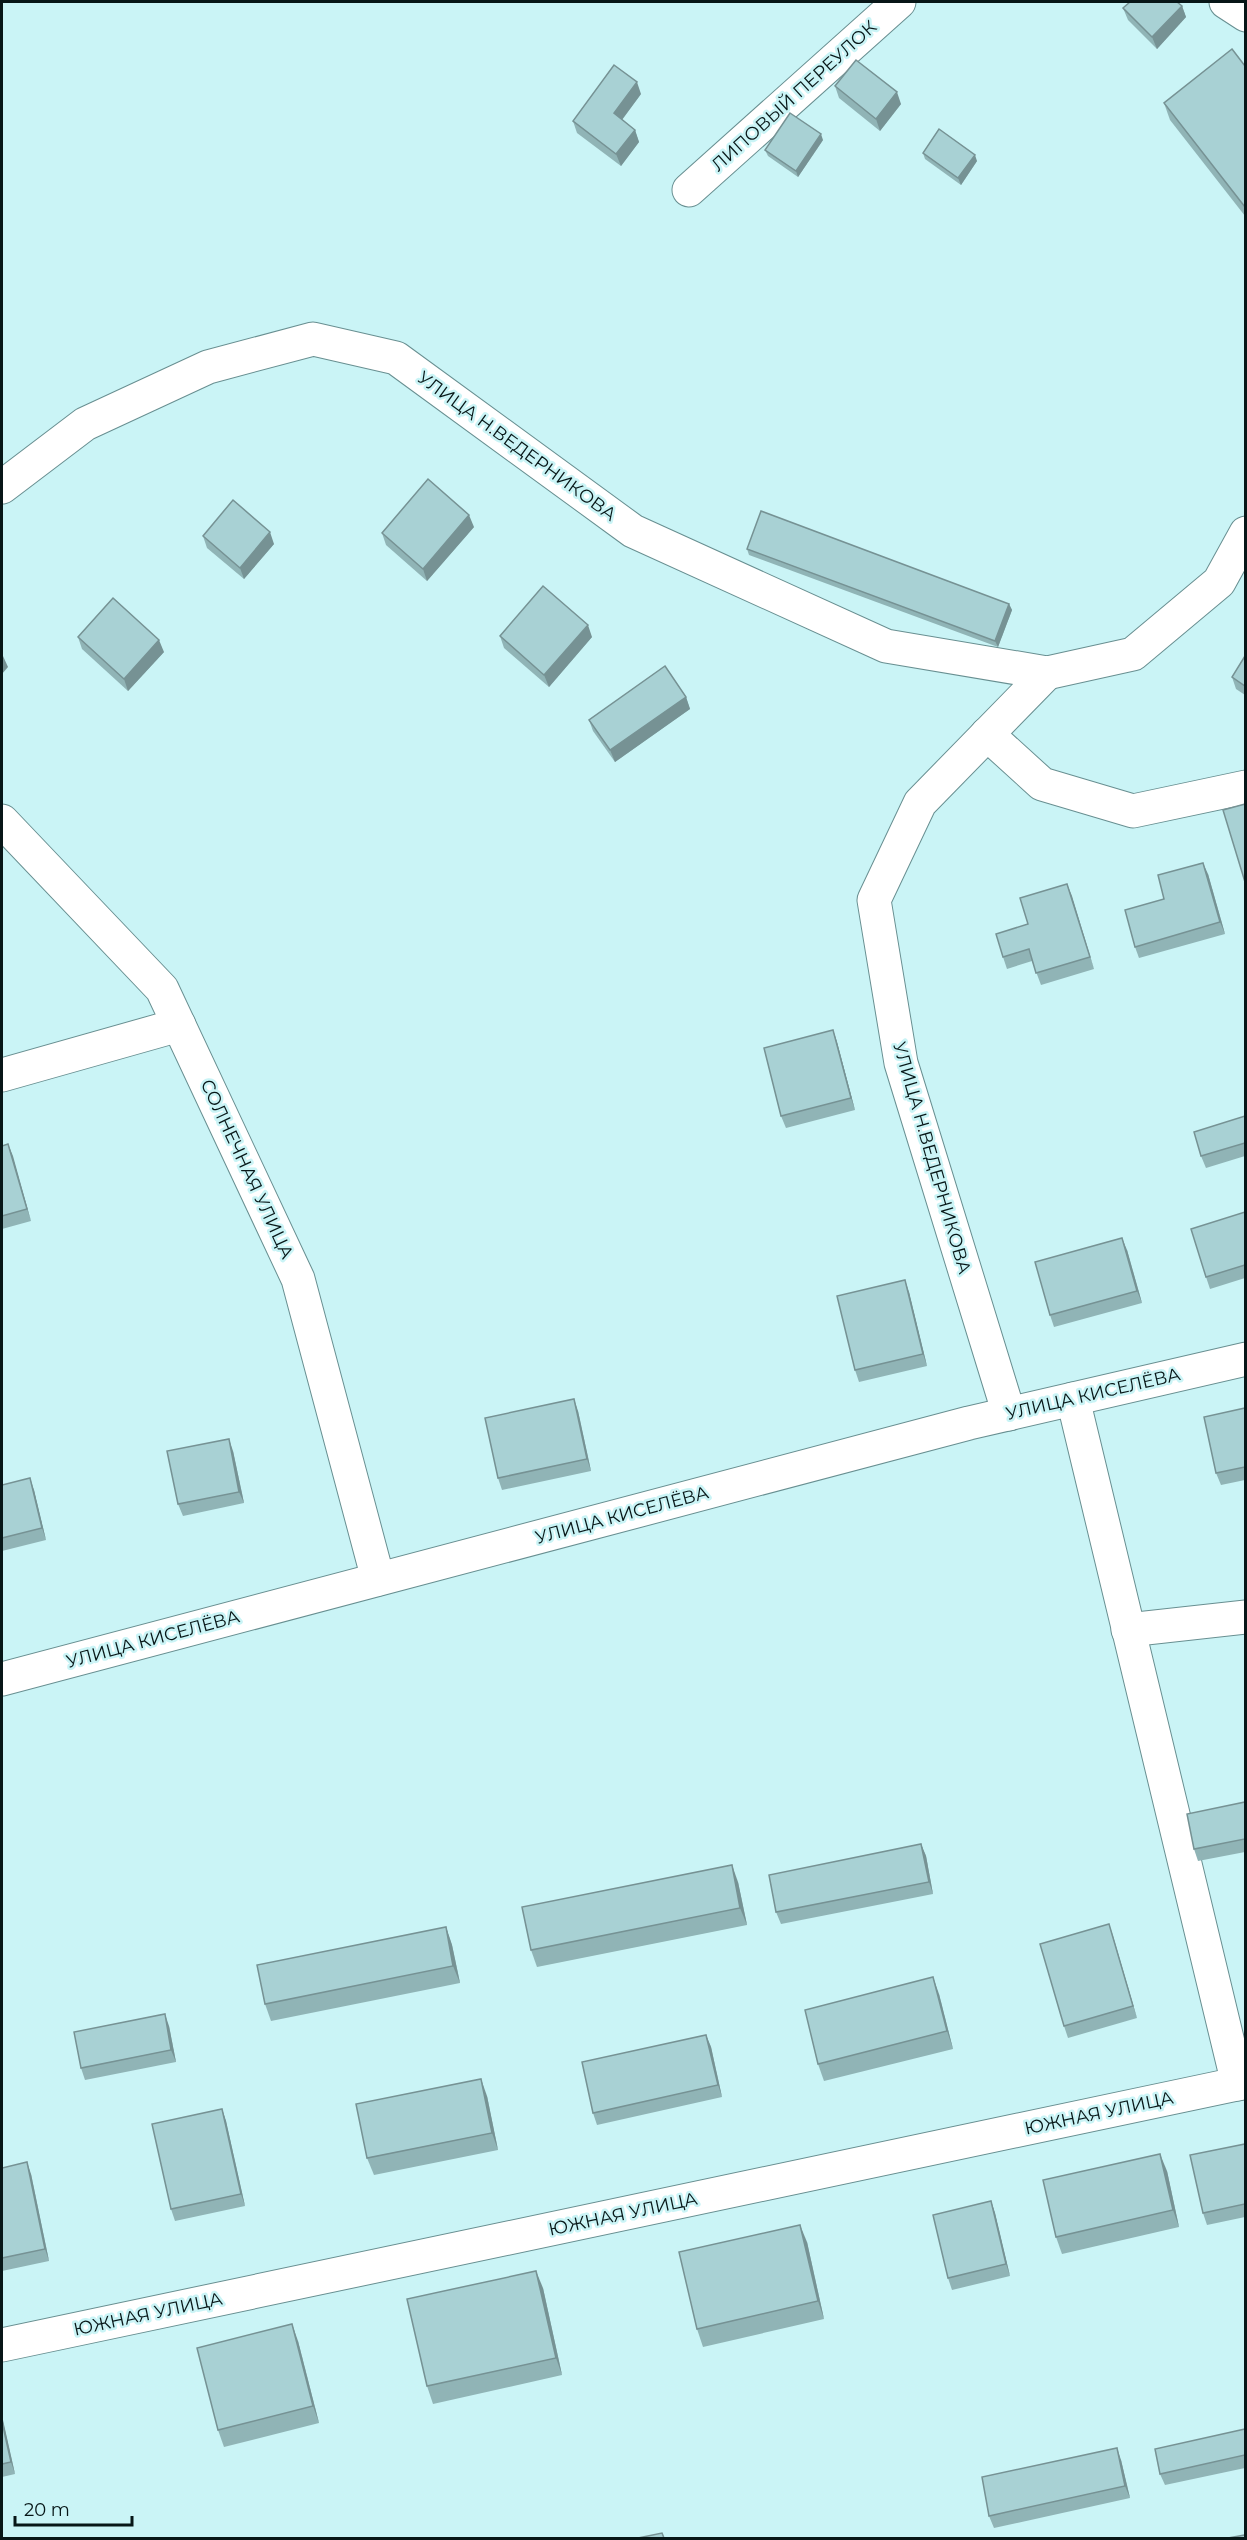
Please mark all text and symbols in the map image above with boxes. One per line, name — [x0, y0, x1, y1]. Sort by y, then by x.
street label: ЛИПОВЫЙ ПЕРЕУЛОК — [707, 16, 881, 176]
street label: УЛИЦА Н.ВЕДЕРНИКОВА — [413, 366, 621, 526]
street label: УЛИЦА Н.ВЕДЕРНИКОВА — [888, 1039, 976, 1277]
street label: СОЛНЕЧНАЯ УЛИЦА — [196, 1076, 299, 1263]
street label: УЛИЦА КИСЕЛЁВА — [1004, 1363, 1183, 1425]
street label: УЛИЦА КИСЕЛЁВА — [533, 1481, 712, 1549]
street label: УЛИЦА КИСЕЛЁВА — [64, 1605, 243, 1673]
street label: ЮЖНАЯ УЛИЦА — [1023, 2086, 1176, 2140]
street label: ЮЖНАЯ УЛИЦА — [547, 2187, 700, 2241]
street label: ЮЖНАЯ УЛИЦА — [72, 2287, 225, 2341]
scale bar — [15, 2489, 132, 2527]
text: 20 m — [24, 2499, 70, 2521]

